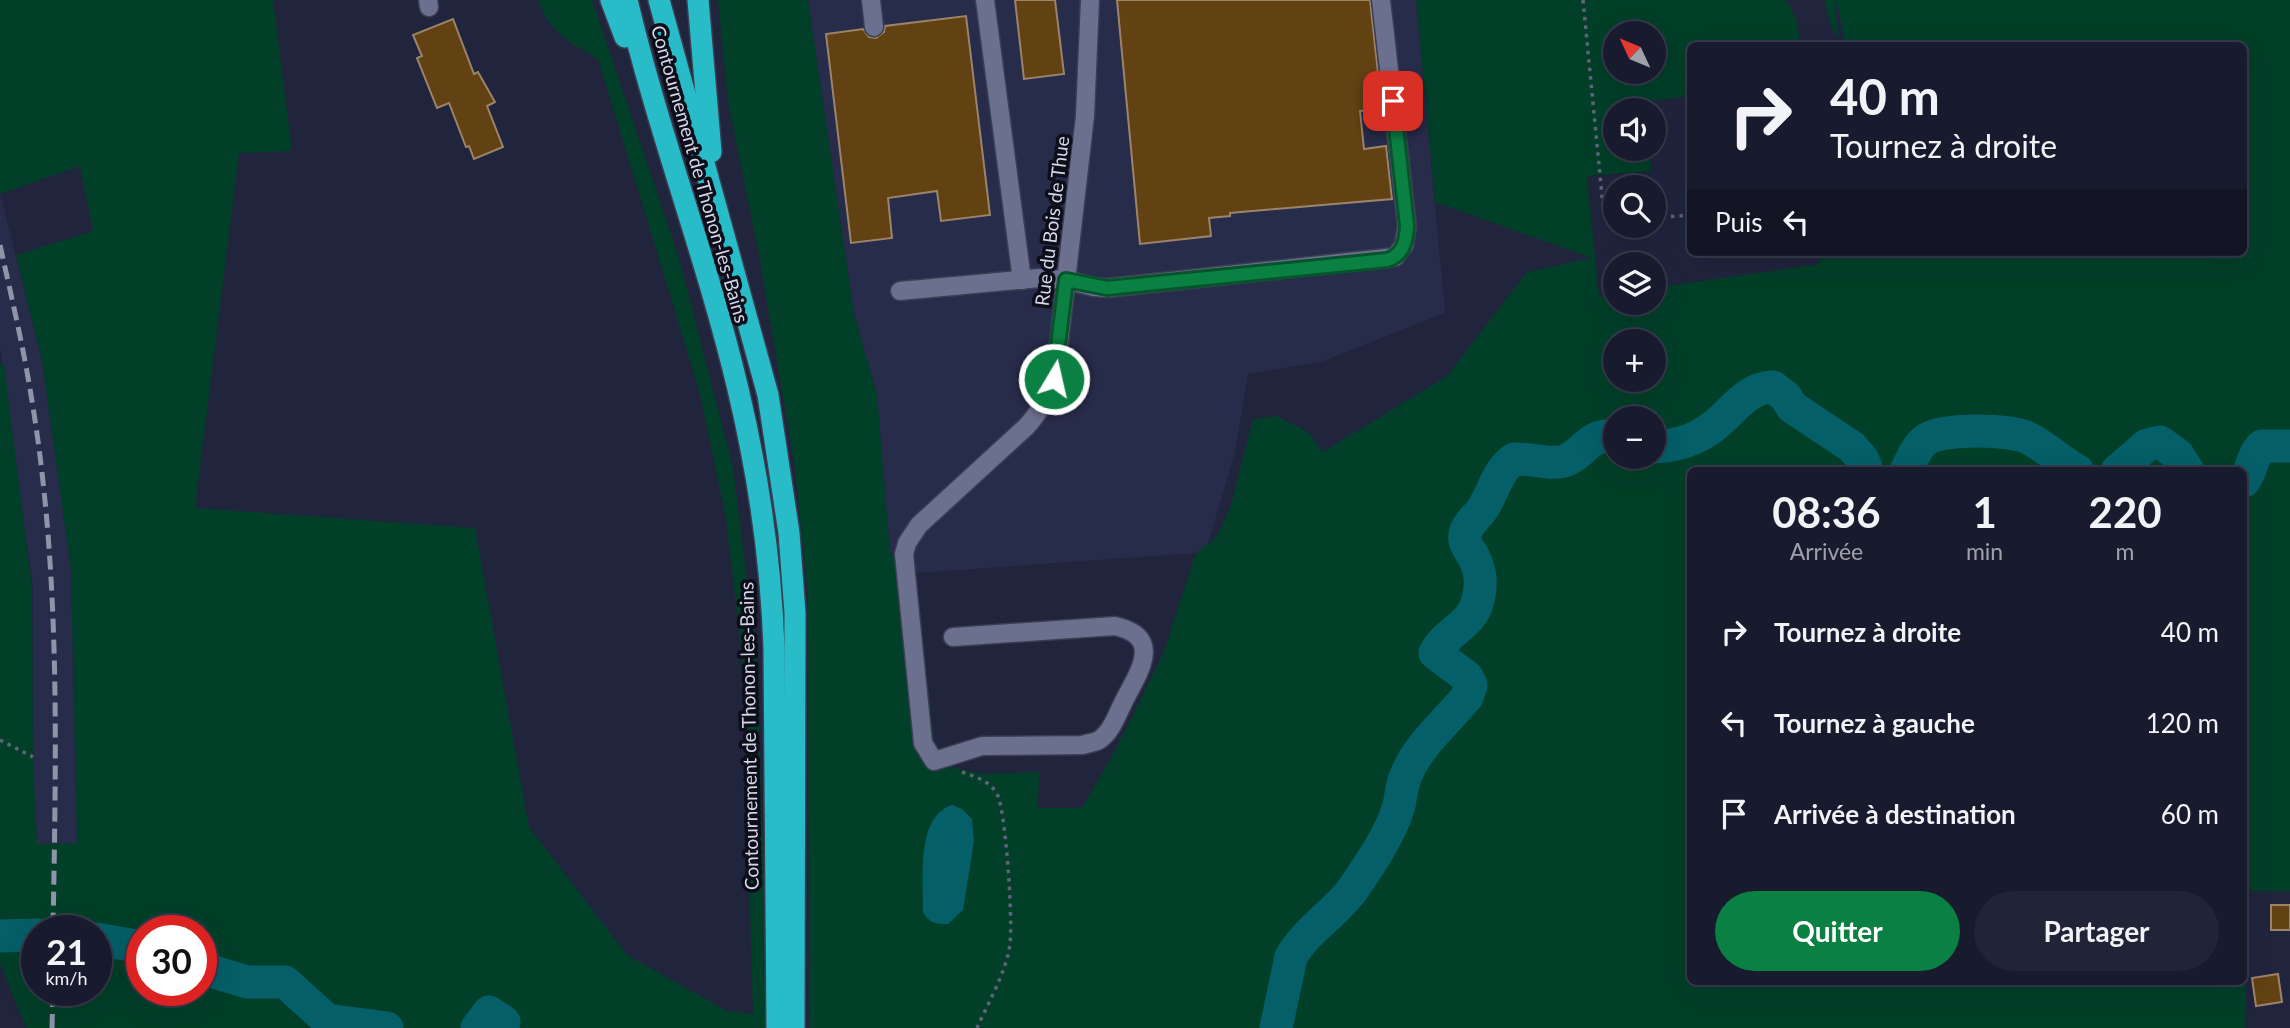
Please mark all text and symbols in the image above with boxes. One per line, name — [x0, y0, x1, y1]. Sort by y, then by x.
north arrow — [1603, 21, 1666, 84]
map controls — [1603, 21, 1666, 469]
street label: Contournement de Thonon-les-Bains — [647, 22, 754, 325]
text: 40 m — [1830, 67, 1940, 125]
icon: right — [1715, 70, 1806, 161]
pin — [1363, 71, 1423, 131]
icon: arrive — [1374, 82, 1412, 120]
button: sound — [1603, 98, 1666, 161]
text: Tournez à droite — [1830, 126, 2057, 165]
street label: Rue du Bois de Thue — [1030, 135, 1073, 307]
button: search — [1603, 175, 1666, 238]
icon: left — [1777, 203, 1815, 241]
text: Puis — [1715, 206, 1763, 238]
button: layers — [1603, 252, 1666, 315]
button: + — [1603, 329, 1666, 392]
position arrow — [1017, 342, 1091, 416]
button: − — [1603, 406, 1666, 469]
text: 08:36 — [1772, 487, 1881, 537]
text: 1 — [1972, 487, 1997, 537]
text: 220 — [2089, 487, 2162, 537]
text: Arrivée — [1790, 537, 1863, 565]
text: min — [1966, 537, 2003, 565]
text: m — [2116, 537, 2135, 565]
street label: Contournement de Thonon-les-Bains — [734, 582, 763, 890]
icon: right — [1715, 613, 1753, 651]
text: Tournez à droite — [1774, 616, 1961, 648]
text: 40 m — [2161, 616, 2219, 648]
icon: left — [1715, 704, 1753, 742]
text: Tournez à gauche — [1774, 707, 1975, 739]
text: 120 m — [2146, 707, 2219, 739]
icon: arrive — [1715, 795, 1753, 833]
text: Arrivée à destination — [1774, 798, 2016, 830]
text: 60 m — [2161, 798, 2219, 830]
button: Quitter — [1715, 891, 1960, 971]
button: Partager — [1974, 891, 2219, 971]
speed limit sign: 30 — [126, 915, 217, 1006]
text: 21 — [46, 930, 87, 972]
text: km/h — [45, 967, 88, 989]

